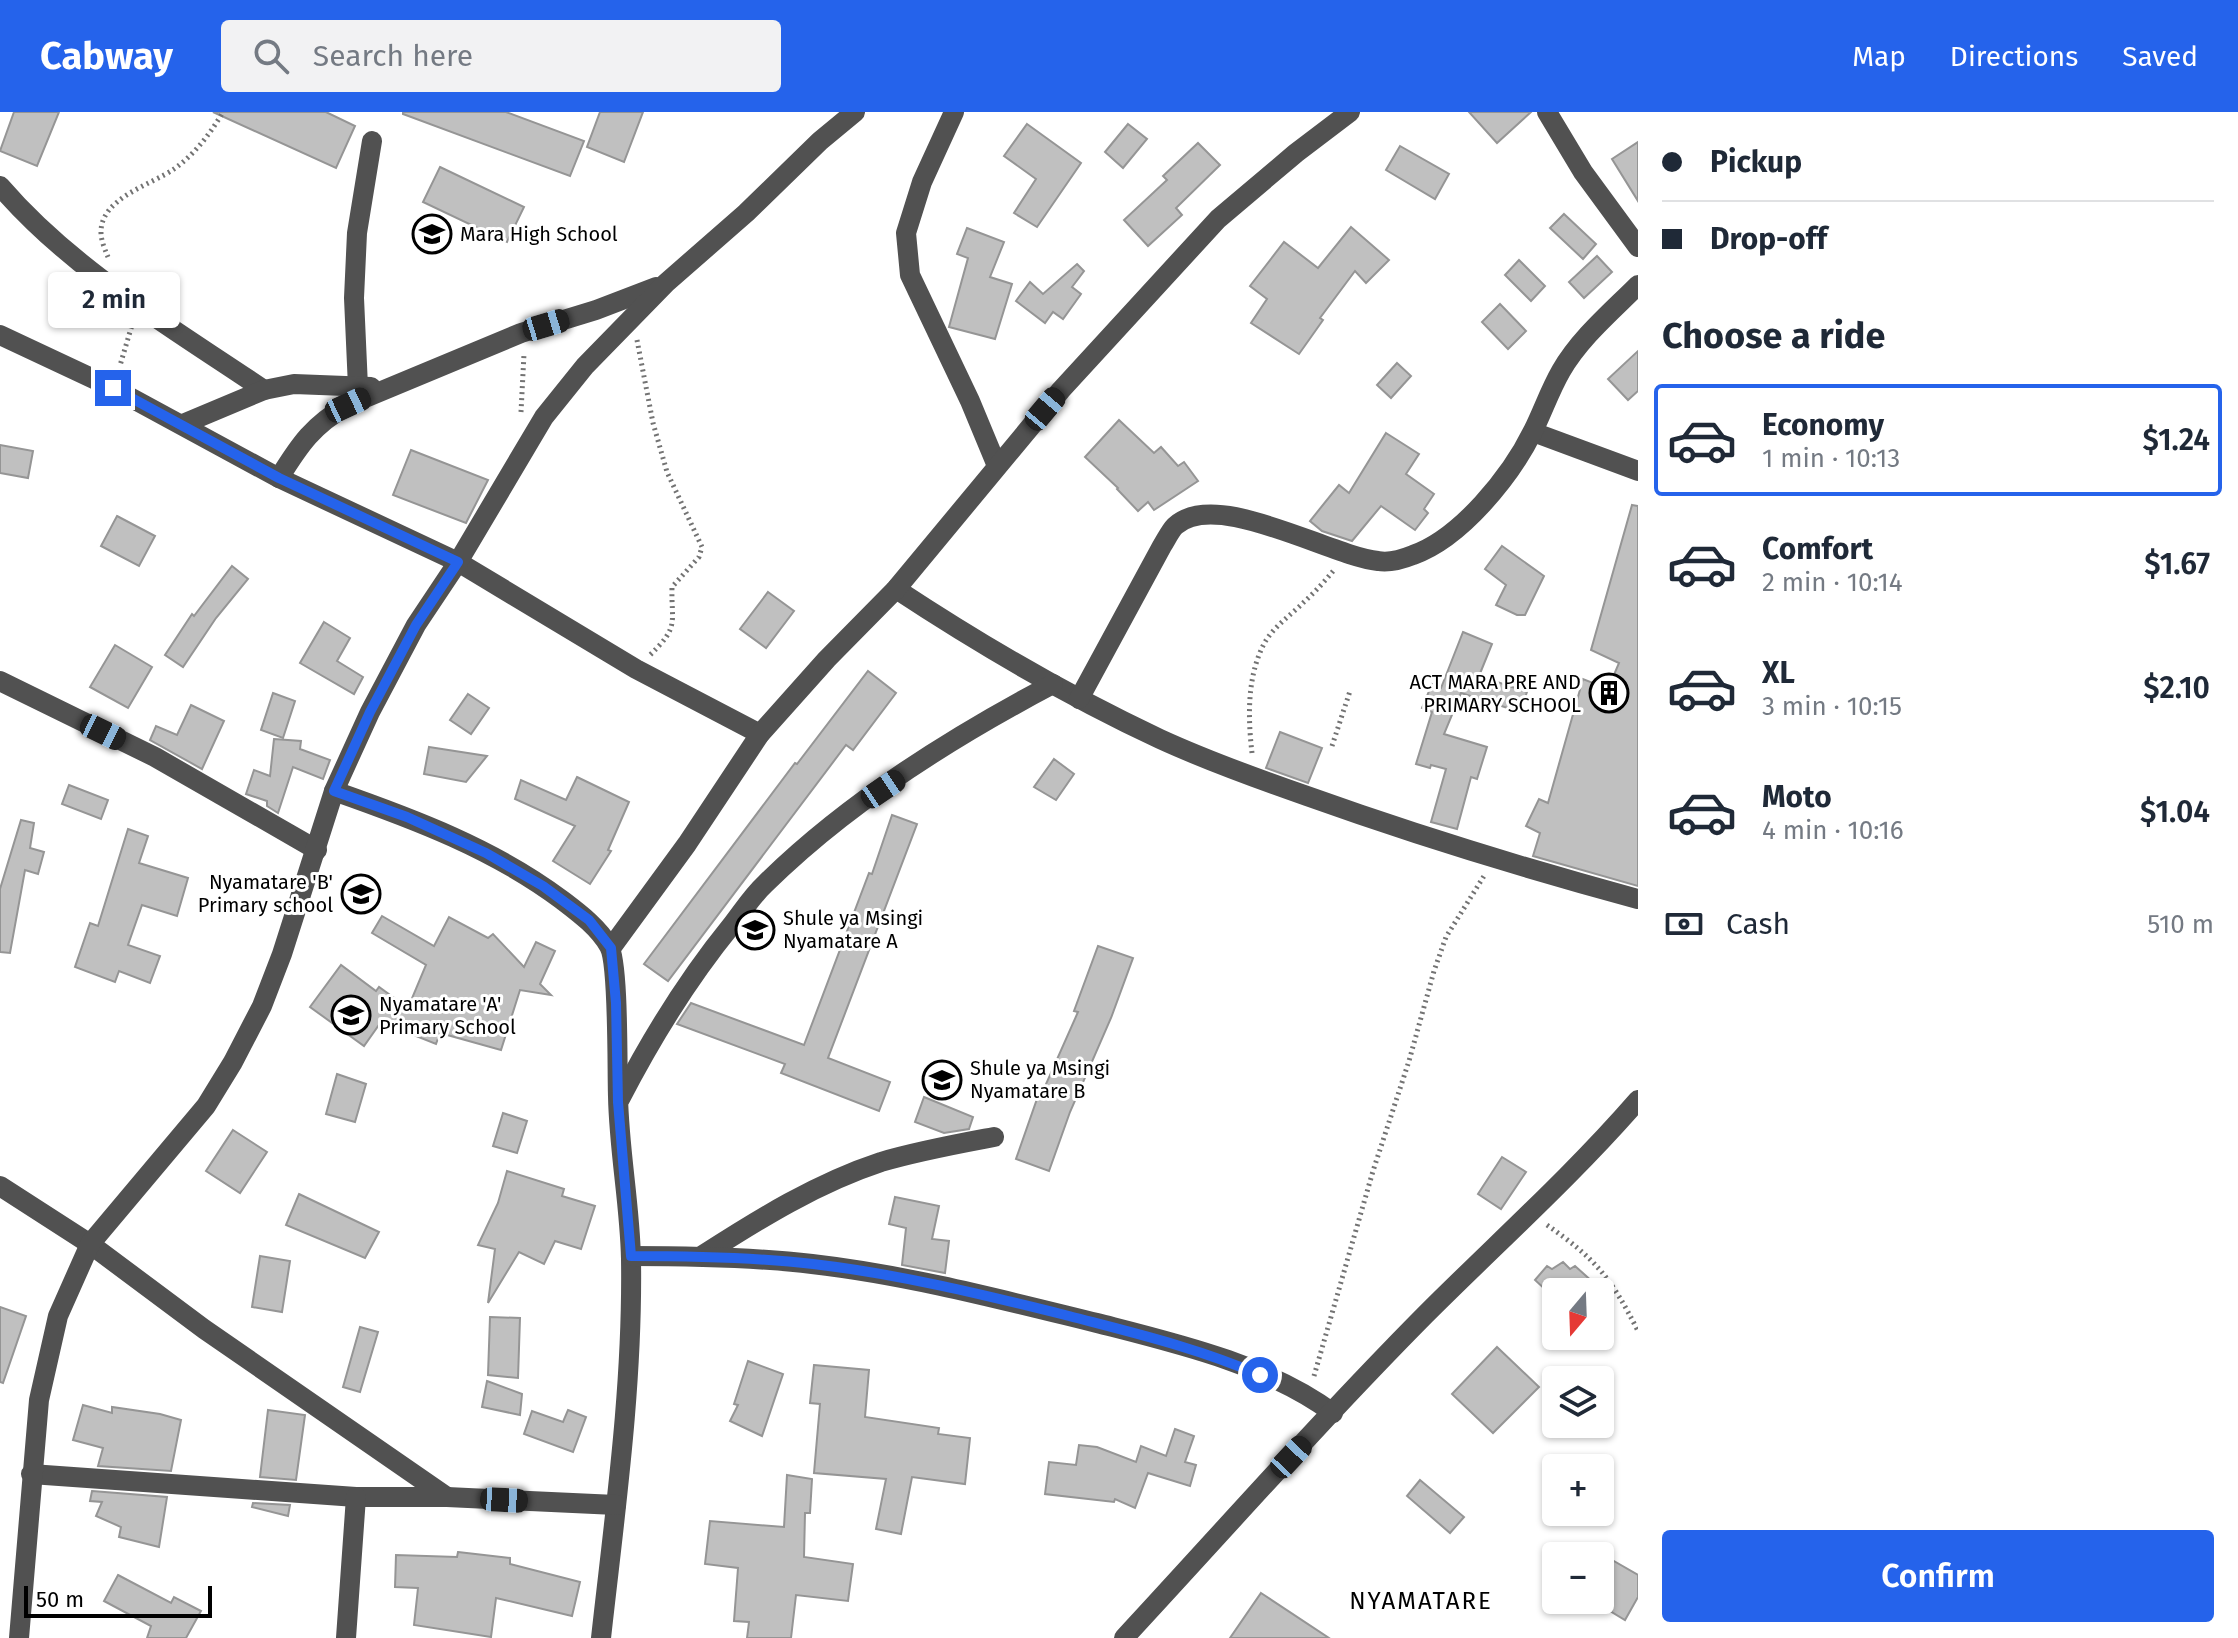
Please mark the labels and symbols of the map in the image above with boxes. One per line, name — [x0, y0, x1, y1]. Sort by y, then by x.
school or university icon: Mara High School — [411, 213, 453, 255]
place label: Mara High School — [460, 222, 618, 246]
callout: 2 min — [47, 272, 179, 328]
car — [520, 307, 572, 343]
route end — [95, 370, 131, 406]
car — [1020, 383, 1070, 435]
car — [321, 384, 375, 426]
place label: ACT MARA PRE AND PRIMARY SCHOOL — [1410, 670, 1581, 717]
building icon: ACT MARA PRE AND PRIMARY SCHOOL — [1588, 672, 1630, 714]
car — [76, 711, 130, 753]
car — [856, 766, 910, 812]
place label: Nyamatare 'B' Primary school — [198, 870, 333, 917]
school or university icon: Nyamatare 'B' Primary school — [340, 873, 382, 915]
place label: Shule ya Msingi Nyamatare A — [783, 906, 923, 953]
school or university icon: Shule ya Msingi Nyamatare A — [734, 909, 776, 951]
place label: Nyamatare 'A' Primary School — [379, 992, 516, 1039]
school or university icon: Nyamatare 'A' Primary School — [330, 994, 372, 1036]
place label: Shule ya Msingi Nyamatare B — [970, 1056, 1110, 1103]
school or university icon: Shule ya Msingi Nyamatare B — [921, 1059, 963, 1101]
north arrow — [1542, 1278, 1614, 1350]
route start — [1242, 1357, 1278, 1393]
car — [1266, 1431, 1316, 1483]
car — [479, 1487, 529, 1513]
scale bar — [24, 1582, 212, 1618]
district label: NYAMATARE — [1349, 1587, 1493, 1615]

